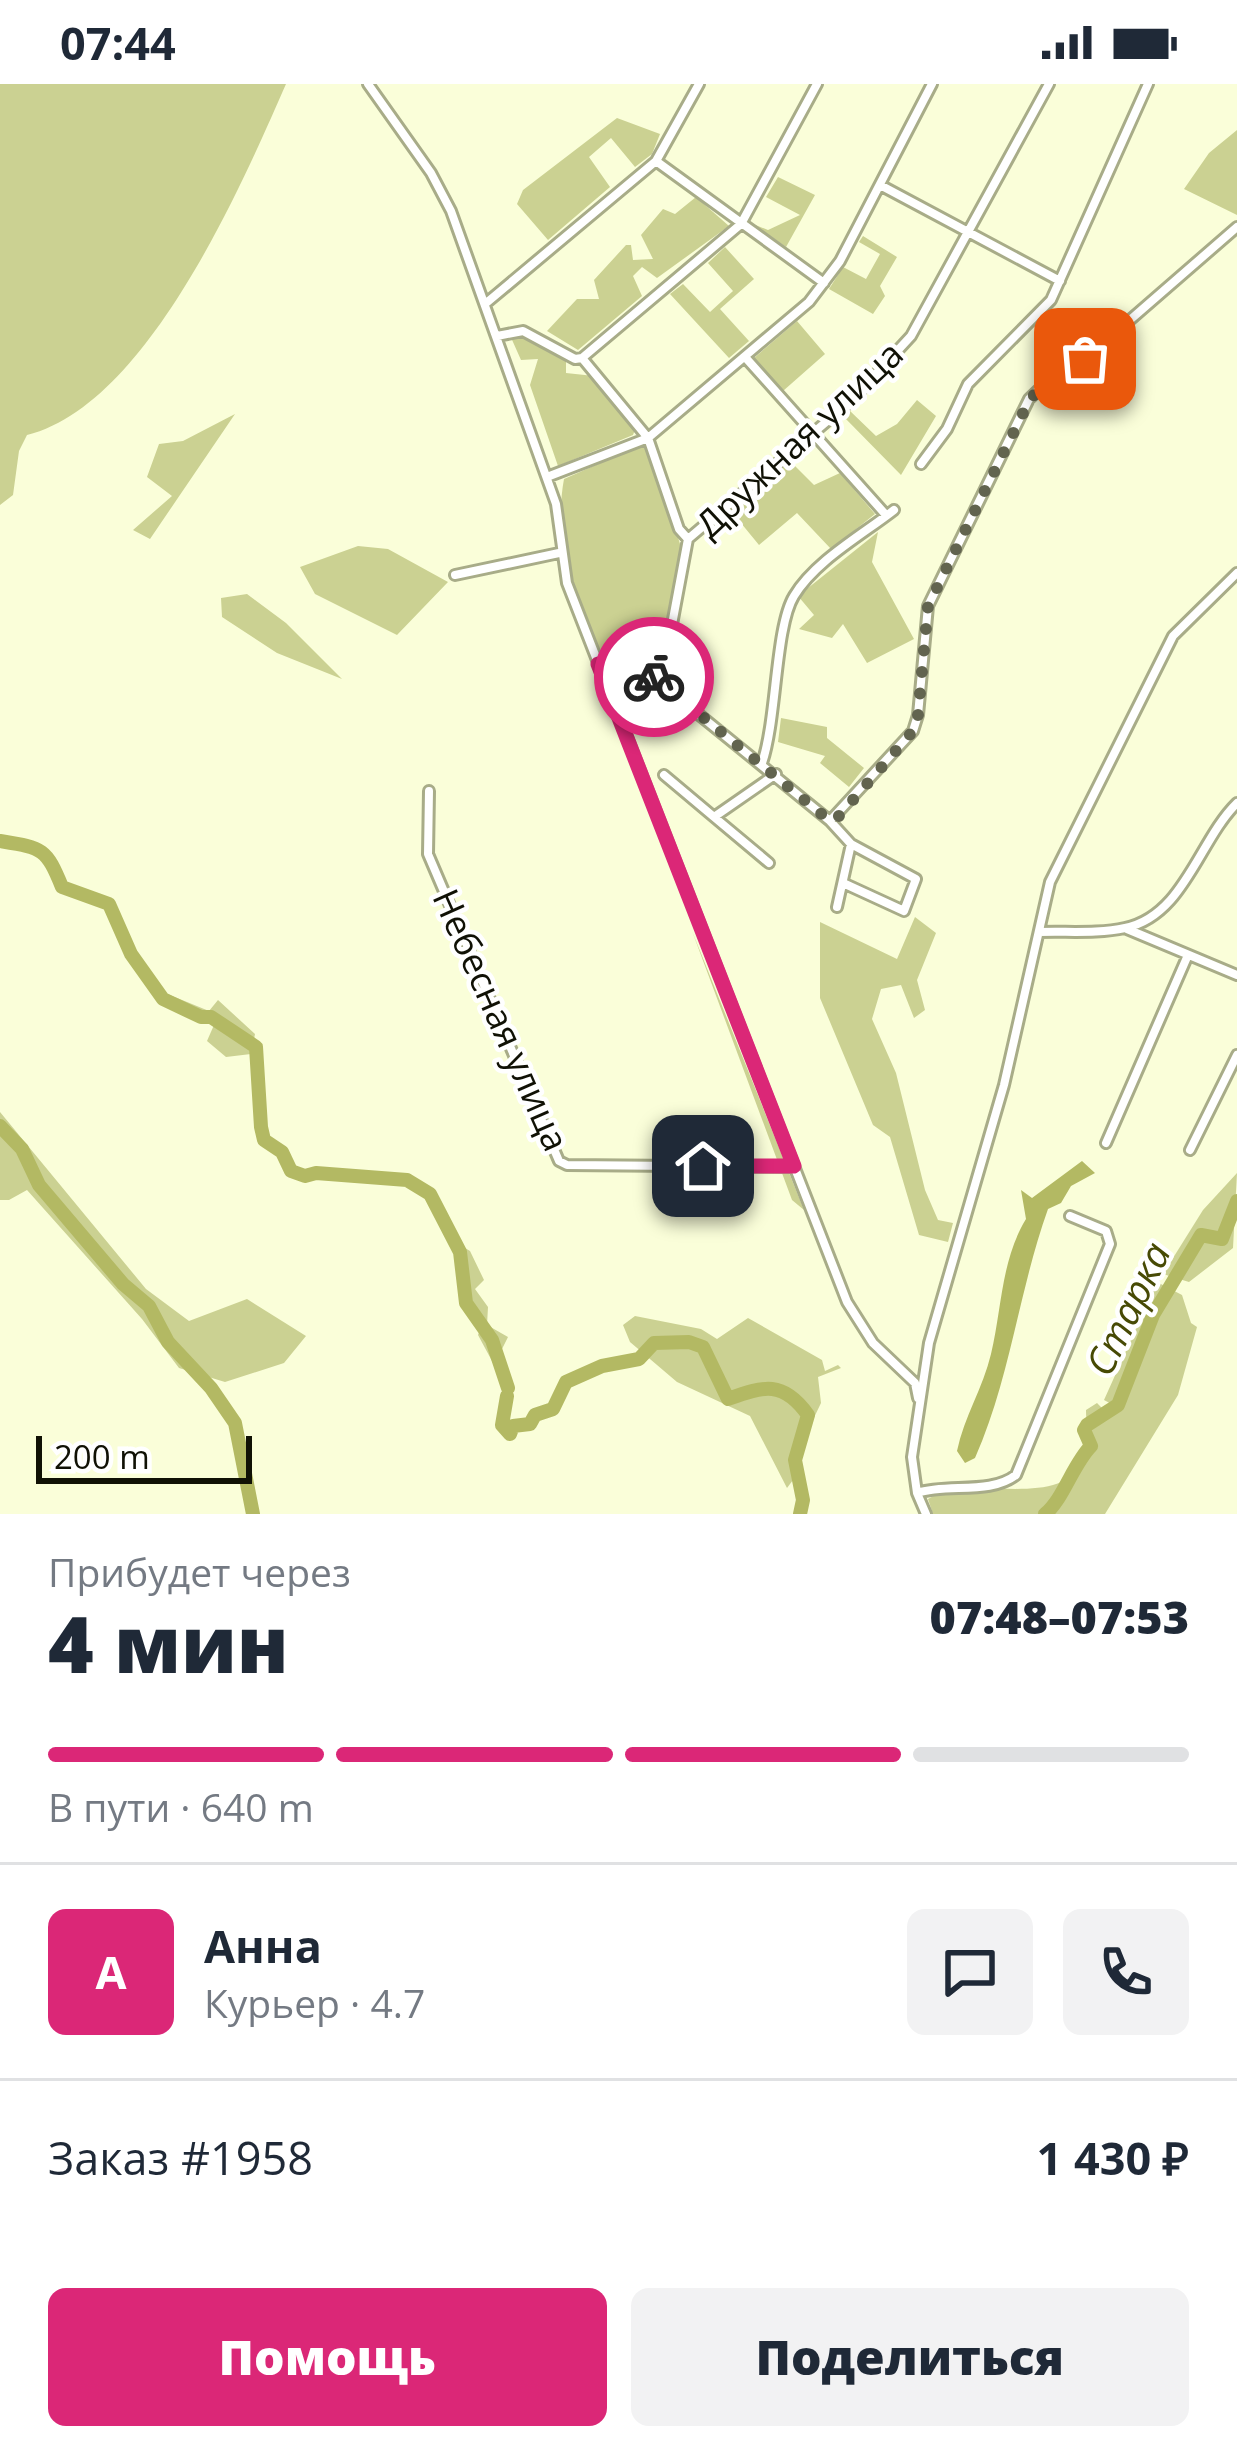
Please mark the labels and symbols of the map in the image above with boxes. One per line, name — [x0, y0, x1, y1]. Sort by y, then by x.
pin — [1034, 308, 1136, 410]
street label: Дружная улица — [684, 330, 913, 548]
courier — [594, 617, 714, 737]
street label: Небесная улица — [422, 881, 581, 1158]
pin — [652, 1115, 754, 1217]
water label: Старка — [1072, 1233, 1182, 1384]
scale bar — [36, 1430, 252, 1483]

